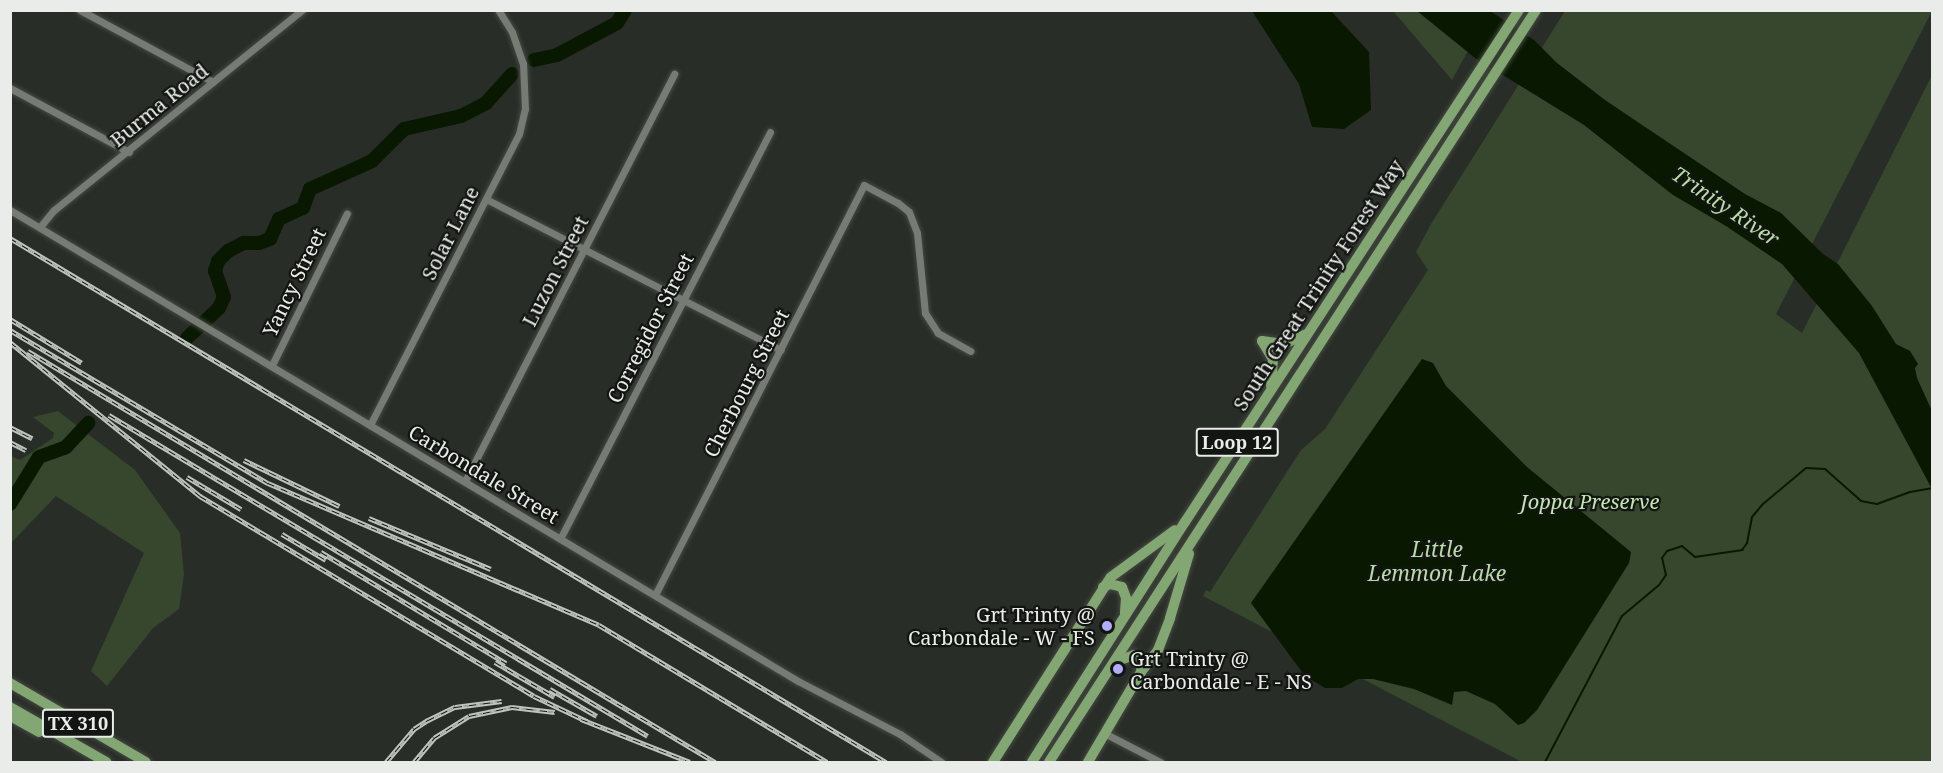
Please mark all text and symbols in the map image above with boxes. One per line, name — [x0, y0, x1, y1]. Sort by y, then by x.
street label: Burma Road — [105, 58, 213, 152]
street label: South Great Trinity Forest Way — [1228, 155, 1408, 415]
water label: Trinity River — [1667, 161, 1785, 251]
street label: Solar Lane — [416, 182, 484, 284]
street label: Luzon Street — [517, 212, 593, 330]
street label: Yancy Street — [257, 224, 331, 340]
street label: Corregidor Street — [602, 249, 698, 407]
street label: Cherbourg Street — [698, 305, 794, 461]
street label: Carbondale Street — [404, 420, 564, 528]
road number: Loop 12 — [1195, 427, 1279, 457]
park label: Joppa Preserve — [1521, 489, 1659, 513]
water label: Little Lemmon Lake — [1368, 536, 1506, 586]
place label: Grt Trinty @ Carbondale - W - FS — [908, 602, 1095, 649]
marker: Grt Trinty @ Carbondale - W - FS — [1100, 619, 1114, 633]
place label: Grt Trinty @ Carbondale - E - NS — [1130, 646, 1312, 693]
marker: Grt Trinty @ Carbondale - E - NS — [1111, 662, 1125, 676]
road number: TX 310 — [40, 708, 116, 738]

